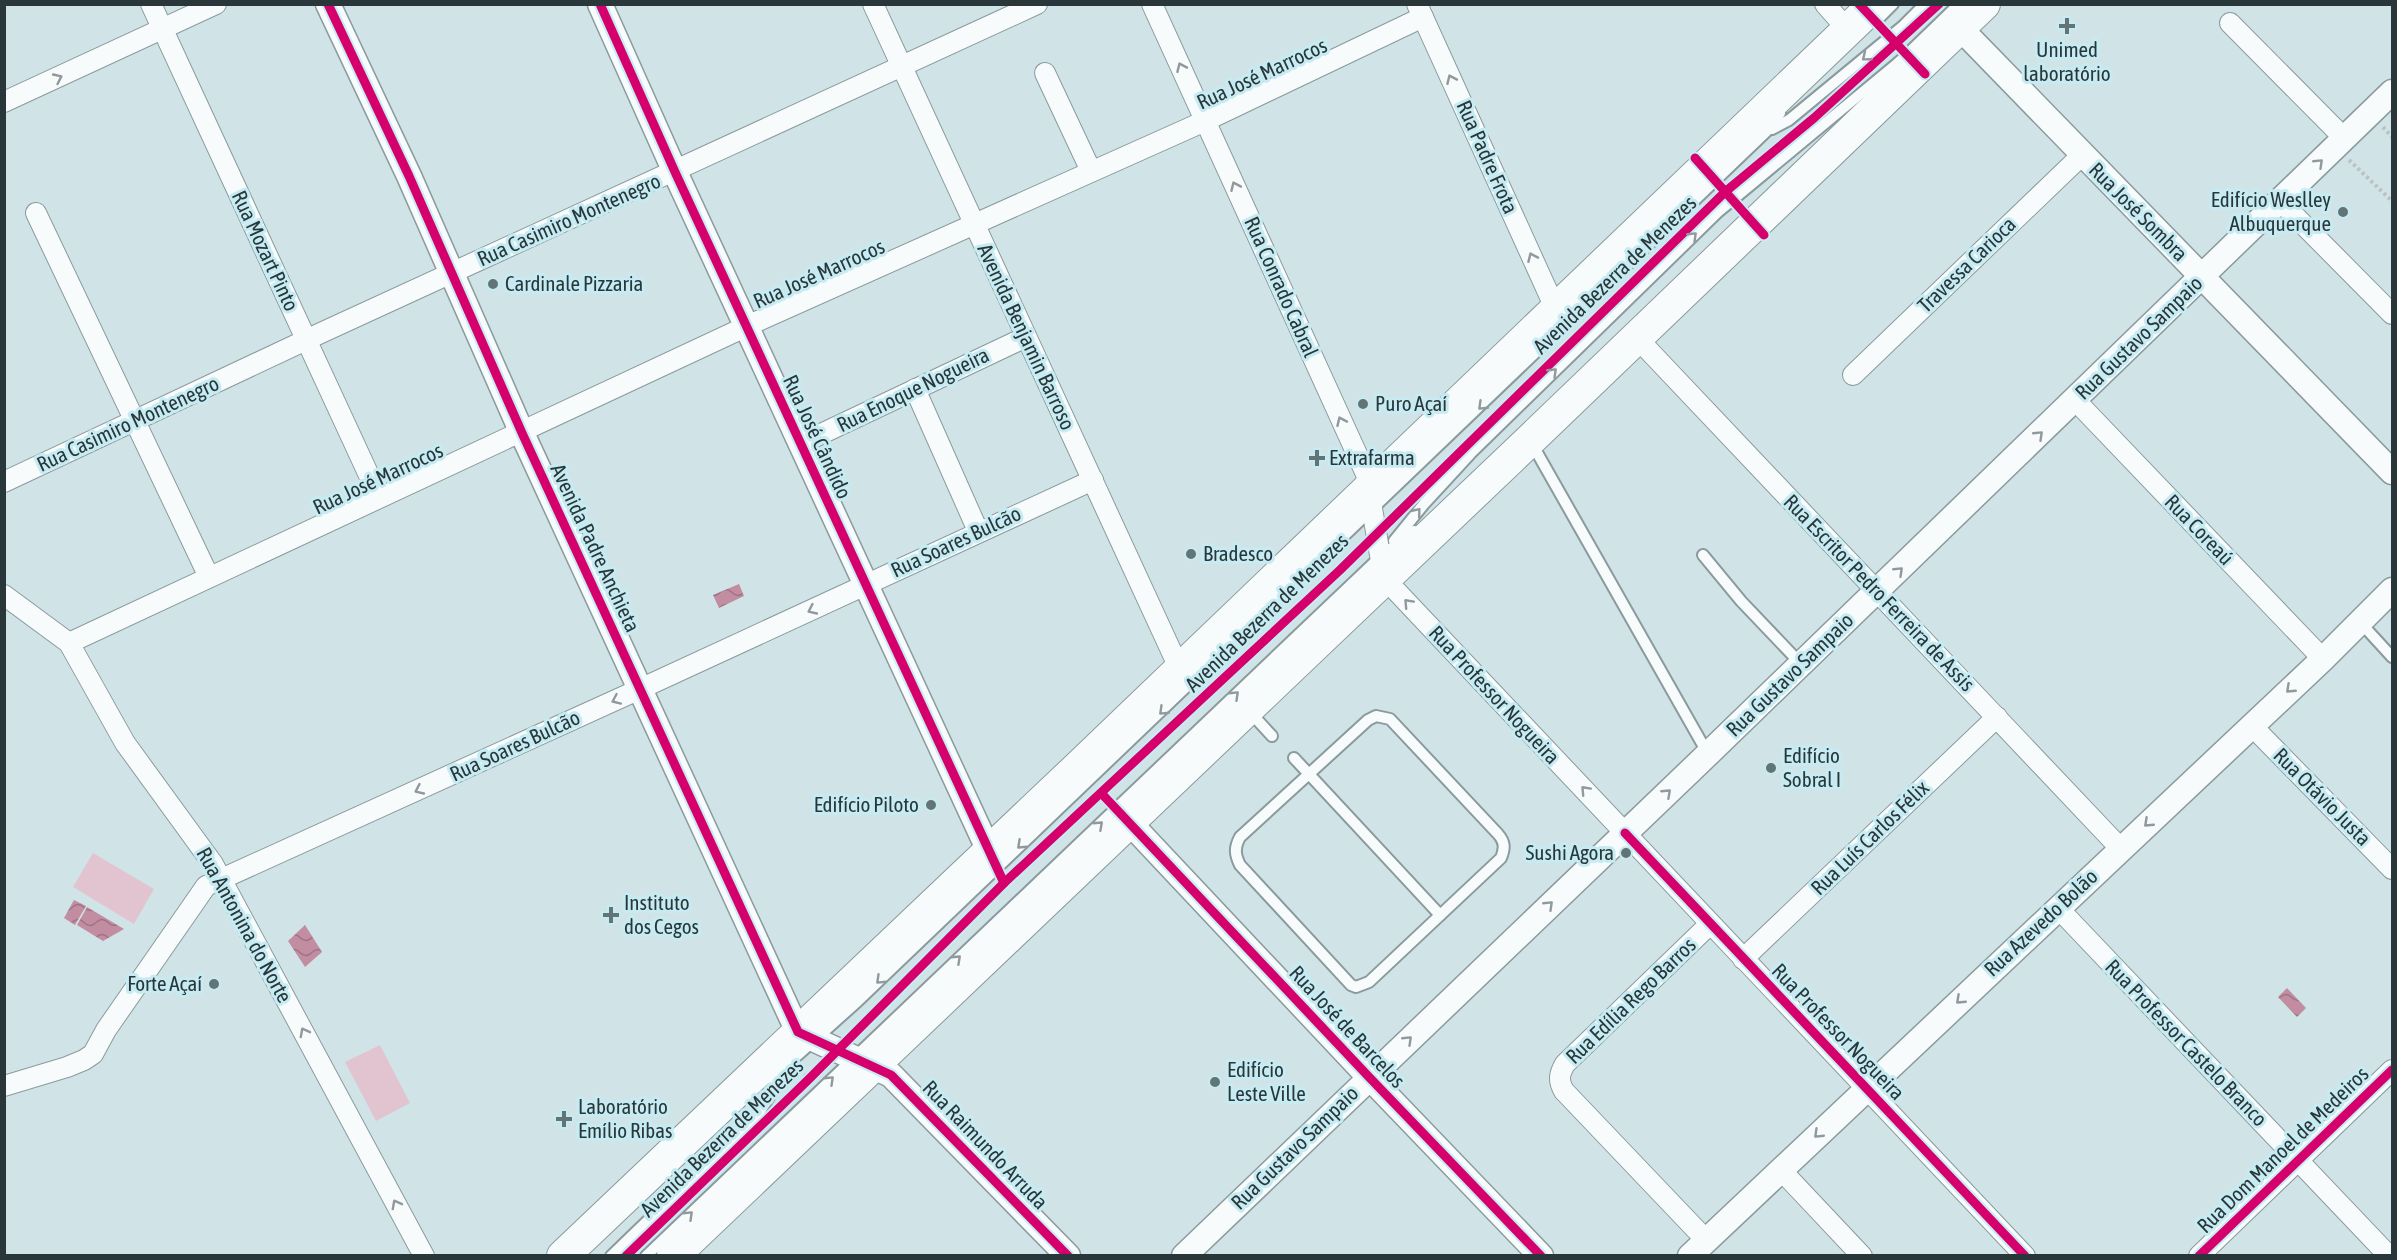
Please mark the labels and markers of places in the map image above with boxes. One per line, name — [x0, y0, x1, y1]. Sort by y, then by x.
marker: Unimed laboratório — [2058, 17, 2076, 35]
place label: Unimed laboratório — [2023, 37, 2111, 85]
place label: Edifício Weslley Albuquerque — [2211, 187, 2331, 235]
marker: Edifício Weslley Albuquerque — [2336, 205, 2350, 219]
place label: Cardinale Pizzaria — [505, 271, 643, 295]
marker: Cardinale Pizzaria — [486, 277, 500, 291]
place label: Puro Açaí — [1375, 391, 1447, 415]
marker: Puro Açaí — [1356, 397, 1370, 411]
place label: Extrafarma — [1329, 445, 1415, 469]
marker: Extrafarma — [1310, 451, 1324, 465]
place label: Bradesco — [1203, 541, 1273, 565]
marker: Bradesco — [1184, 547, 1198, 561]
place label: Edifício Sobral I — [1783, 743, 1841, 791]
marker: Edifício Sobral I — [1764, 761, 1778, 775]
place label: Edifício Piloto — [814, 792, 919, 816]
marker: Edifício Piloto — [924, 798, 938, 812]
place label: Sushi Agora — [1525, 840, 1614, 864]
marker: Sushi Agora — [1619, 846, 1633, 860]
place label: Instituto dos Cegos — [624, 890, 699, 938]
marker: Instituto dos Cegos — [602, 906, 620, 924]
place label: Forte Açaí — [127, 971, 202, 995]
marker: Forte Açaí — [207, 977, 221, 991]
place label: Edifício Leste Ville — [1227, 1057, 1306, 1105]
marker: Edifício Leste Ville — [1208, 1075, 1222, 1089]
place label: Laboratório Emílio Ribas — [578, 1094, 673, 1142]
marker: Laboratório Emílio Ribas — [555, 1110, 573, 1128]

